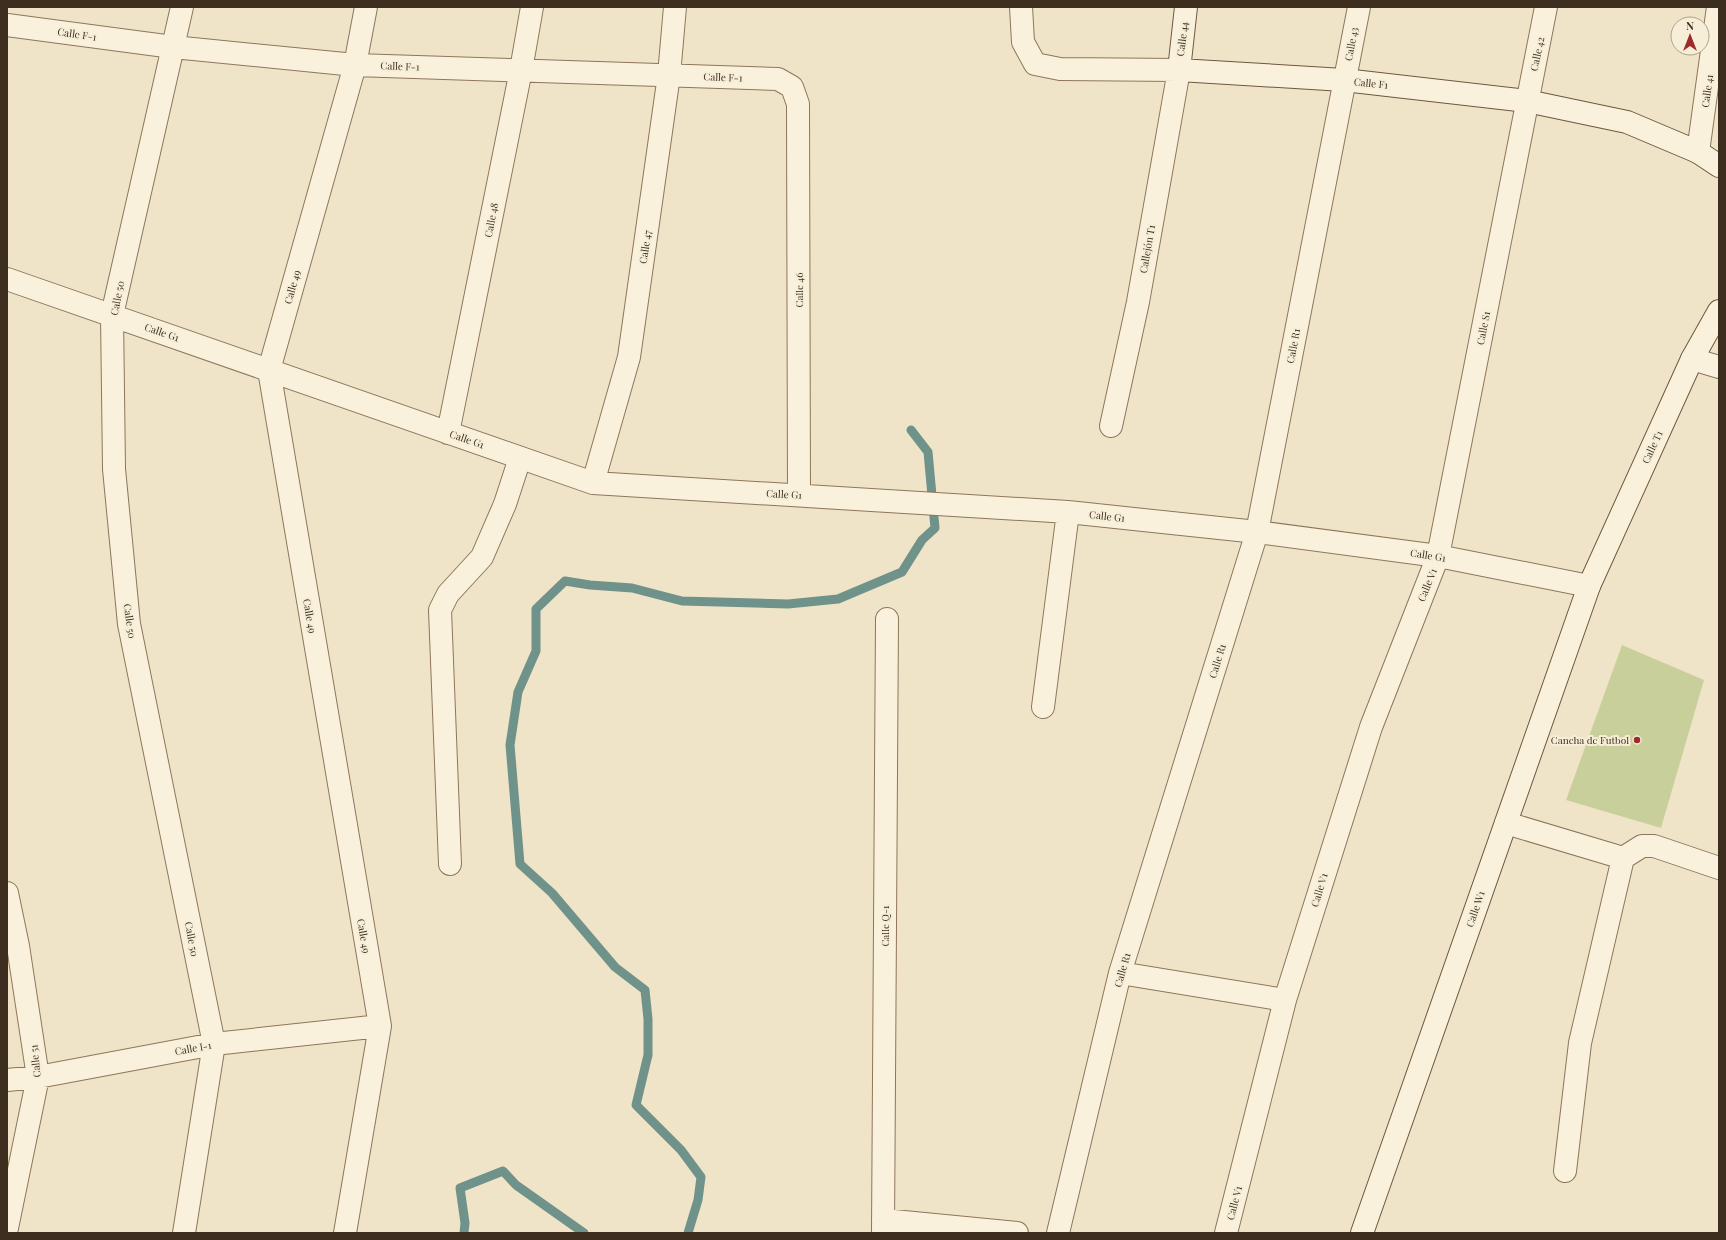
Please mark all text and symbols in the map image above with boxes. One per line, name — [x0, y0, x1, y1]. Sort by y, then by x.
north arrow — [1670, 16, 1710, 56]
text: N — [1686, 18, 1694, 33]
street label: Calle 44 — [1173, 21, 1191, 57]
street label: Calle F-1 — [57, 24, 98, 44]
street label: Calle 43 — [1341, 25, 1361, 62]
street label: Calle 42 — [1527, 35, 1547, 72]
street label: Calle F-1 — [380, 58, 420, 74]
street label: Calle F-1 — [703, 69, 743, 85]
street label: Calle 41 — [1698, 73, 1716, 109]
street label: Calle F1 — [1353, 74, 1389, 92]
street label: Calle 48 — [481, 202, 501, 238]
street label: Callejón T1 — [1136, 223, 1158, 274]
street label: Calle 47 — [636, 229, 654, 265]
street label: Calle 49 — [280, 268, 304, 306]
street label: Calle 46 — [792, 273, 806, 307]
street label: Calle 50 — [107, 279, 127, 317]
street label: Calle S1 — [1473, 310, 1493, 346]
street label: Calle G1 — [143, 320, 181, 345]
street label: Calle R1 — [1283, 327, 1303, 365]
street label: Calle G1 — [448, 427, 486, 452]
street label: Calle T1 — [1638, 428, 1666, 466]
street label: Calle G1 — [766, 486, 803, 502]
street label: Calle G1 — [1088, 507, 1126, 525]
street label: Calle G1 — [1409, 545, 1447, 565]
street label: Calle V1 — [1414, 566, 1440, 604]
street label: Calle 49 — [300, 598, 320, 634]
street label: Calle 50 — [121, 603, 139, 639]
street label: Calle R1 — [1205, 642, 1229, 680]
place label: Cancha de Futbol — [1551, 733, 1629, 747]
marker: Cancha de Futbol — [1632, 735, 1642, 745]
street label: Calle V1 — [1307, 871, 1331, 909]
street label: Calle W1 — [1462, 889, 1488, 929]
street label: Calle Q-1 — [878, 905, 892, 947]
street label: Calle 49 — [354, 918, 374, 954]
street label: Calle 50 — [182, 920, 202, 958]
street label: Calle R1 — [1110, 951, 1134, 989]
street label: Calle I-1 — [174, 1038, 213, 1058]
street label: Calle 51 — [26, 1044, 44, 1078]
street label: Calle V1 — [1223, 1184, 1245, 1222]

